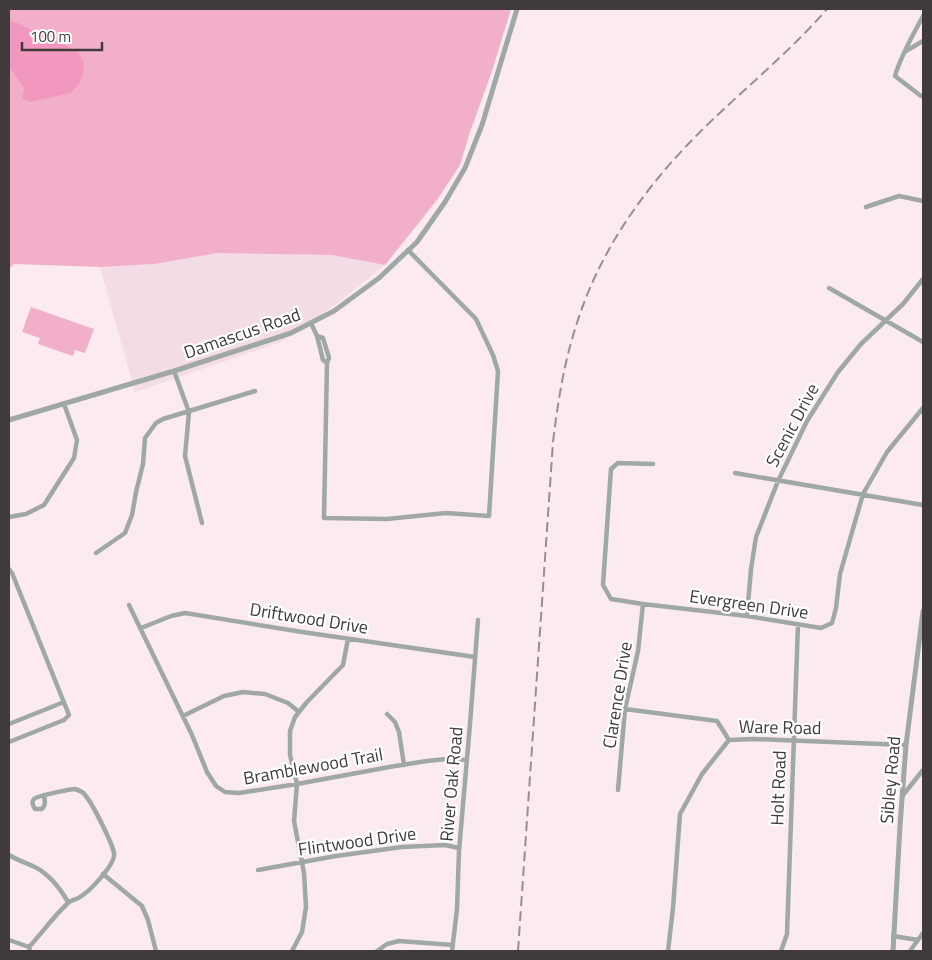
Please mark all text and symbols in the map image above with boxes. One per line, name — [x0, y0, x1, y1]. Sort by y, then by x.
scale bar — [22, 20, 102, 52]
text: 100 m — [30, 25, 71, 48]
street label: Damascus Road — [180, 300, 304, 366]
street label: Scenic Drive — [759, 378, 825, 472]
street label: Evergreen Drive — [688, 582, 810, 626]
street label: Driftwood Drive — [248, 595, 370, 641]
street label: Clarence Drive — [595, 640, 639, 750]
street label: Ware Road — [738, 713, 822, 741]
street label: River Oak Road — [433, 725, 469, 843]
street label: Sibley Road — [873, 735, 907, 825]
street label: Bramblewood Trail — [241, 740, 385, 792]
street label: Holt Road — [763, 750, 793, 826]
street label: Flintwood Drive — [296, 819, 418, 863]

